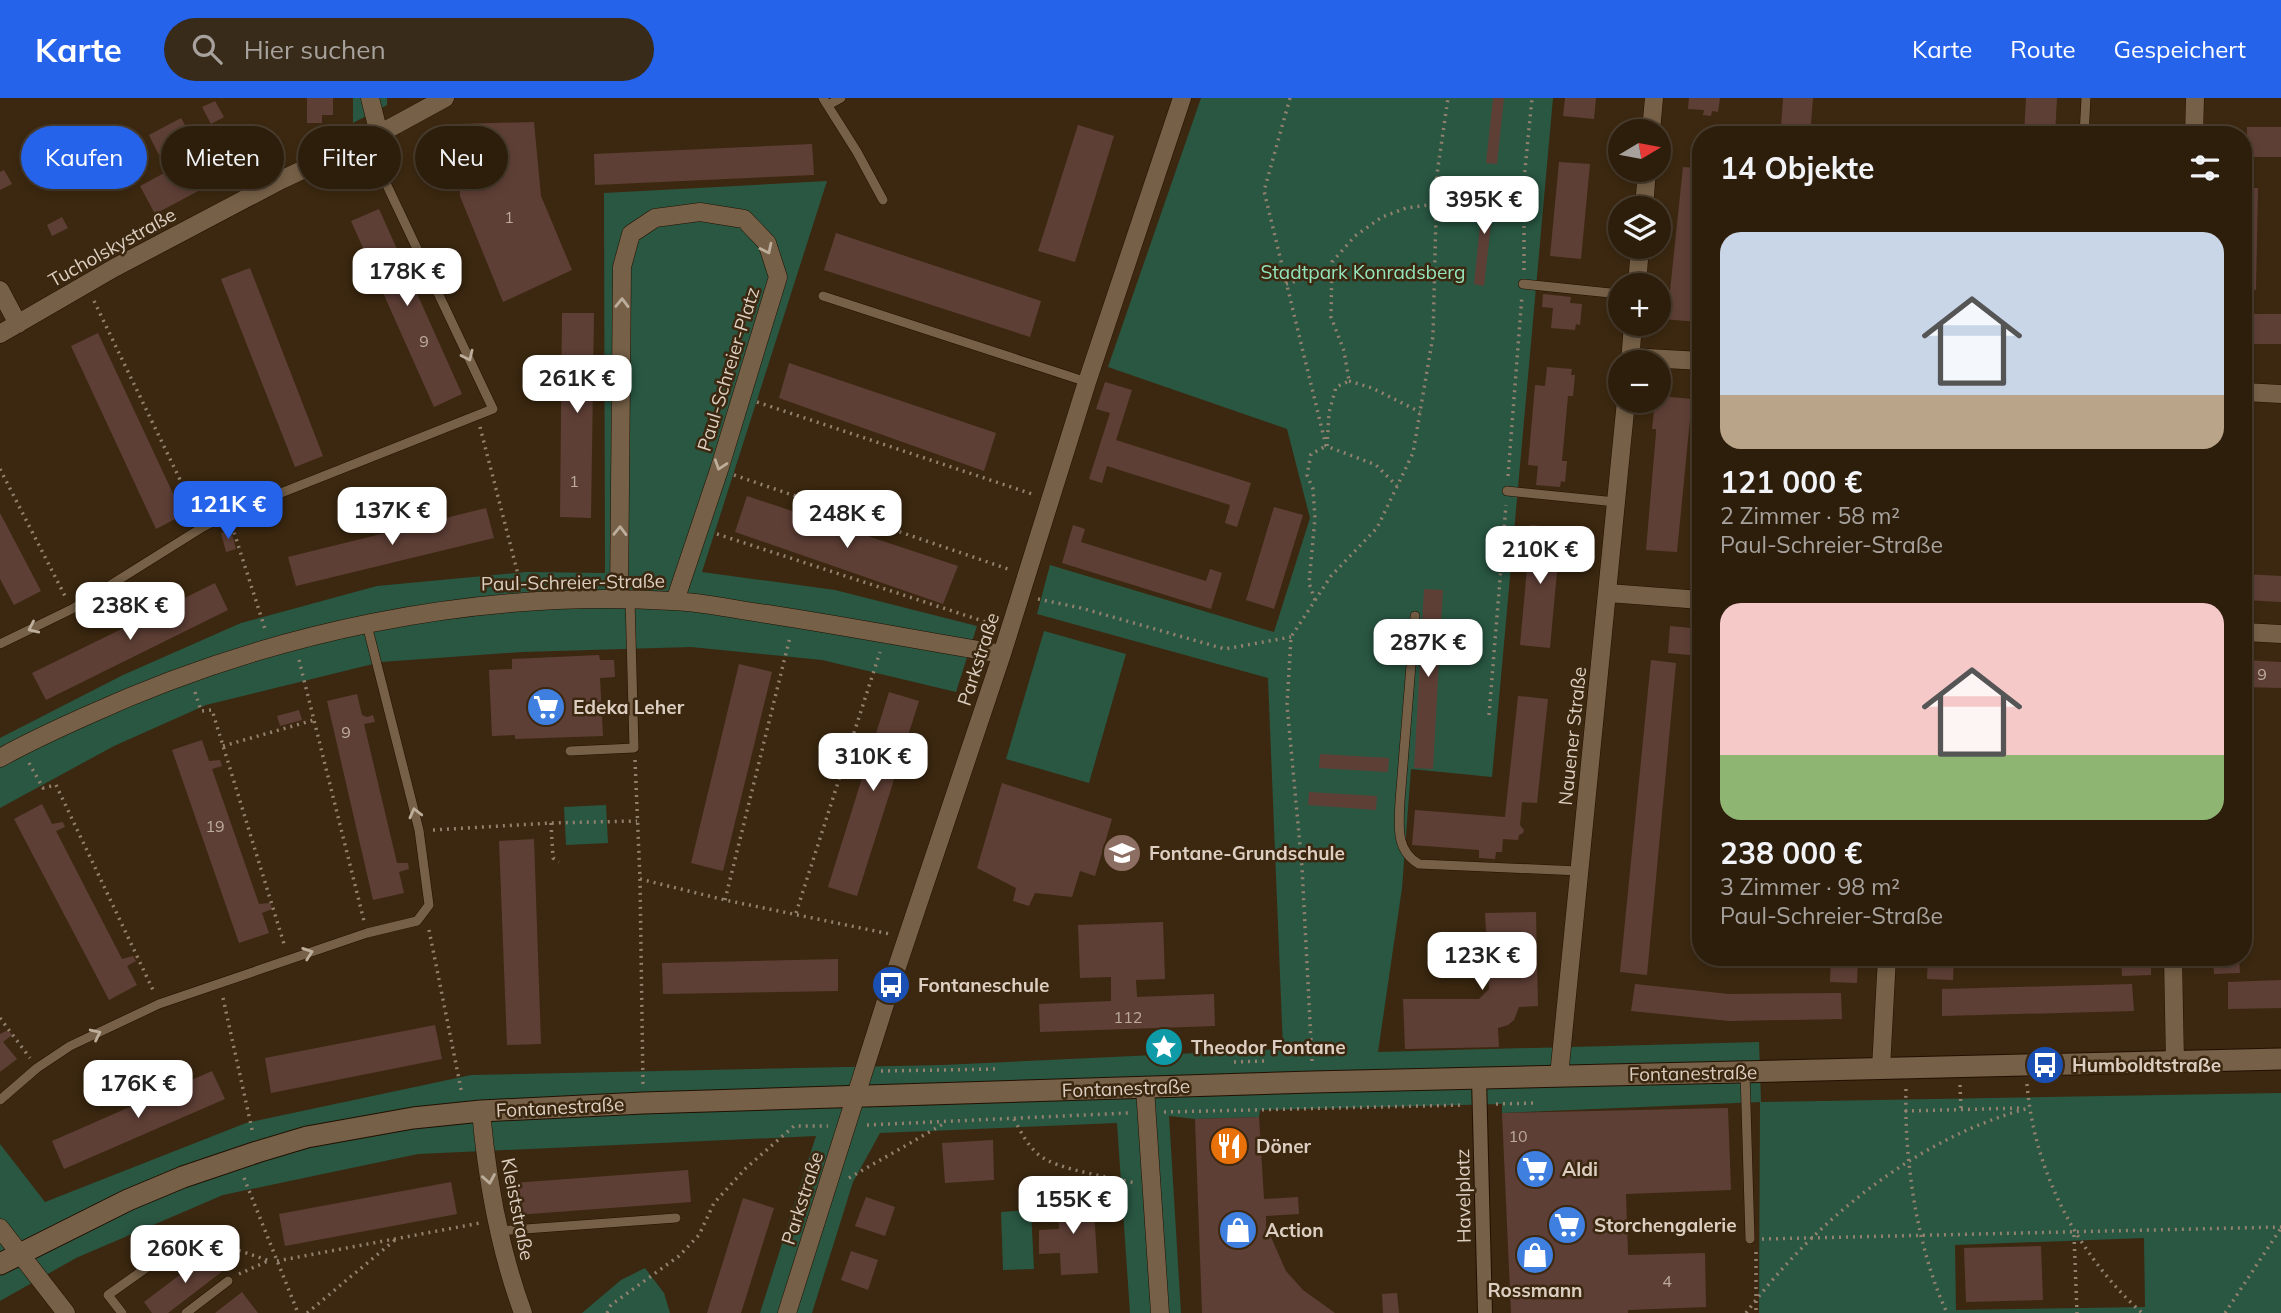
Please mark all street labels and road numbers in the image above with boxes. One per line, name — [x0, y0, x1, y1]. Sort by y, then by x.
street label: Tucholskystraße — [44, 202, 180, 292]
street label: Paul-Schreier-Platz — [692, 284, 764, 454]
street label: Paul-Schreier-Straße — [481, 568, 665, 596]
street label: Parkstraße — [952, 609, 1004, 709]
street label: Nauener Straße — [1553, 665, 1591, 807]
street label: Fontanestraße — [1629, 1060, 1757, 1086]
street label: Fontanestraße — [1061, 1074, 1191, 1102]
street label: Fontanestraße — [495, 1092, 625, 1122]
street label: Parkstraße — [776, 1148, 828, 1248]
street label: Havelplatz — [1450, 1148, 1476, 1243]
street label: Kleiststraße — [496, 1156, 540, 1262]

